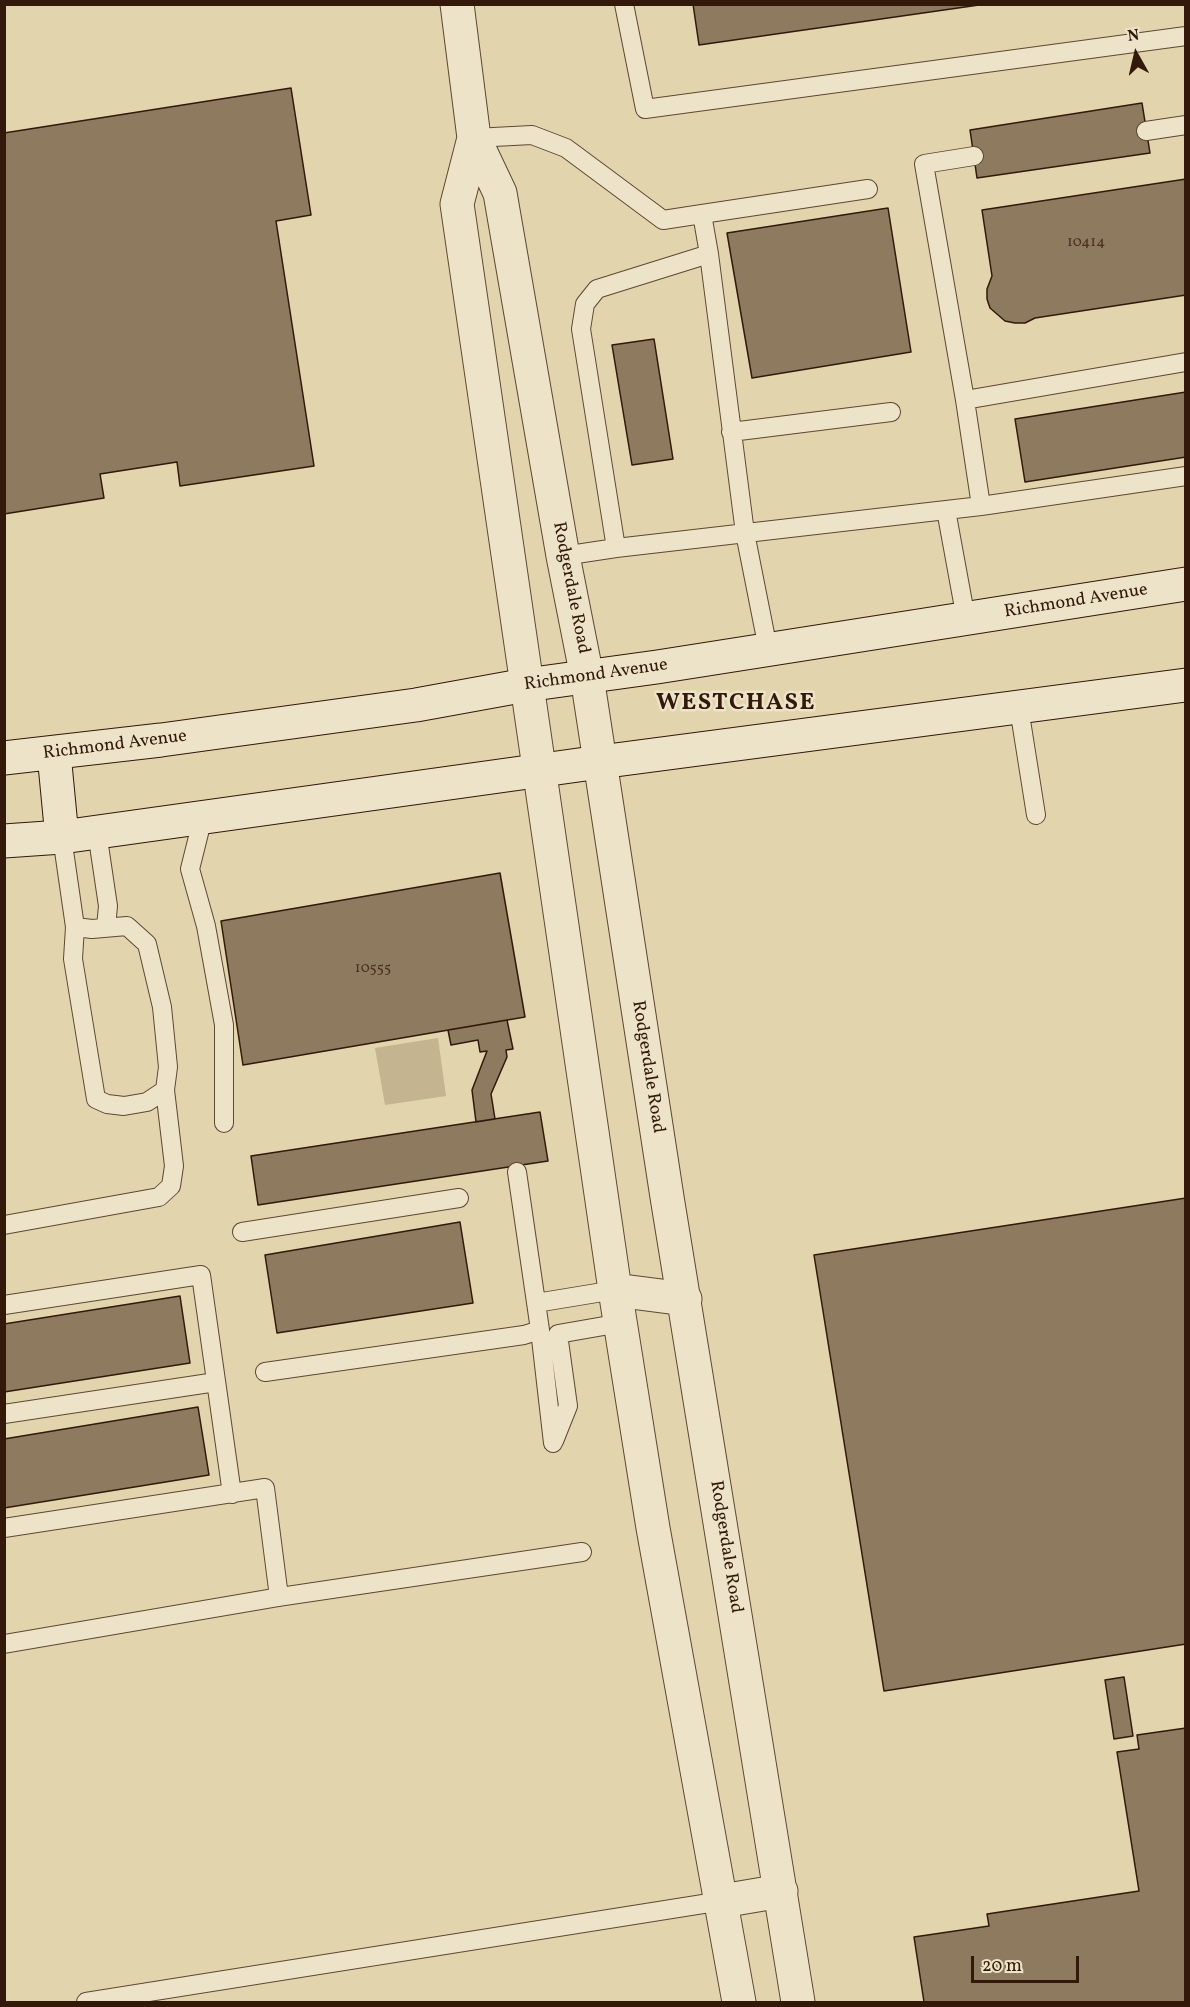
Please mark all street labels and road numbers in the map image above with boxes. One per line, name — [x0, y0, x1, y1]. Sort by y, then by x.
street label: Rodgerdale Road — [547, 520, 593, 656]
street label: Richmond Avenue — [1003, 580, 1149, 624]
street label: Richmond Avenue — [523, 655, 669, 697]
street label: Richmond Avenue — [42, 726, 188, 766]
street label: Rodgerdale Road — [626, 999, 668, 1135]
street label: Rodgerdale Road — [704, 1479, 746, 1615]

